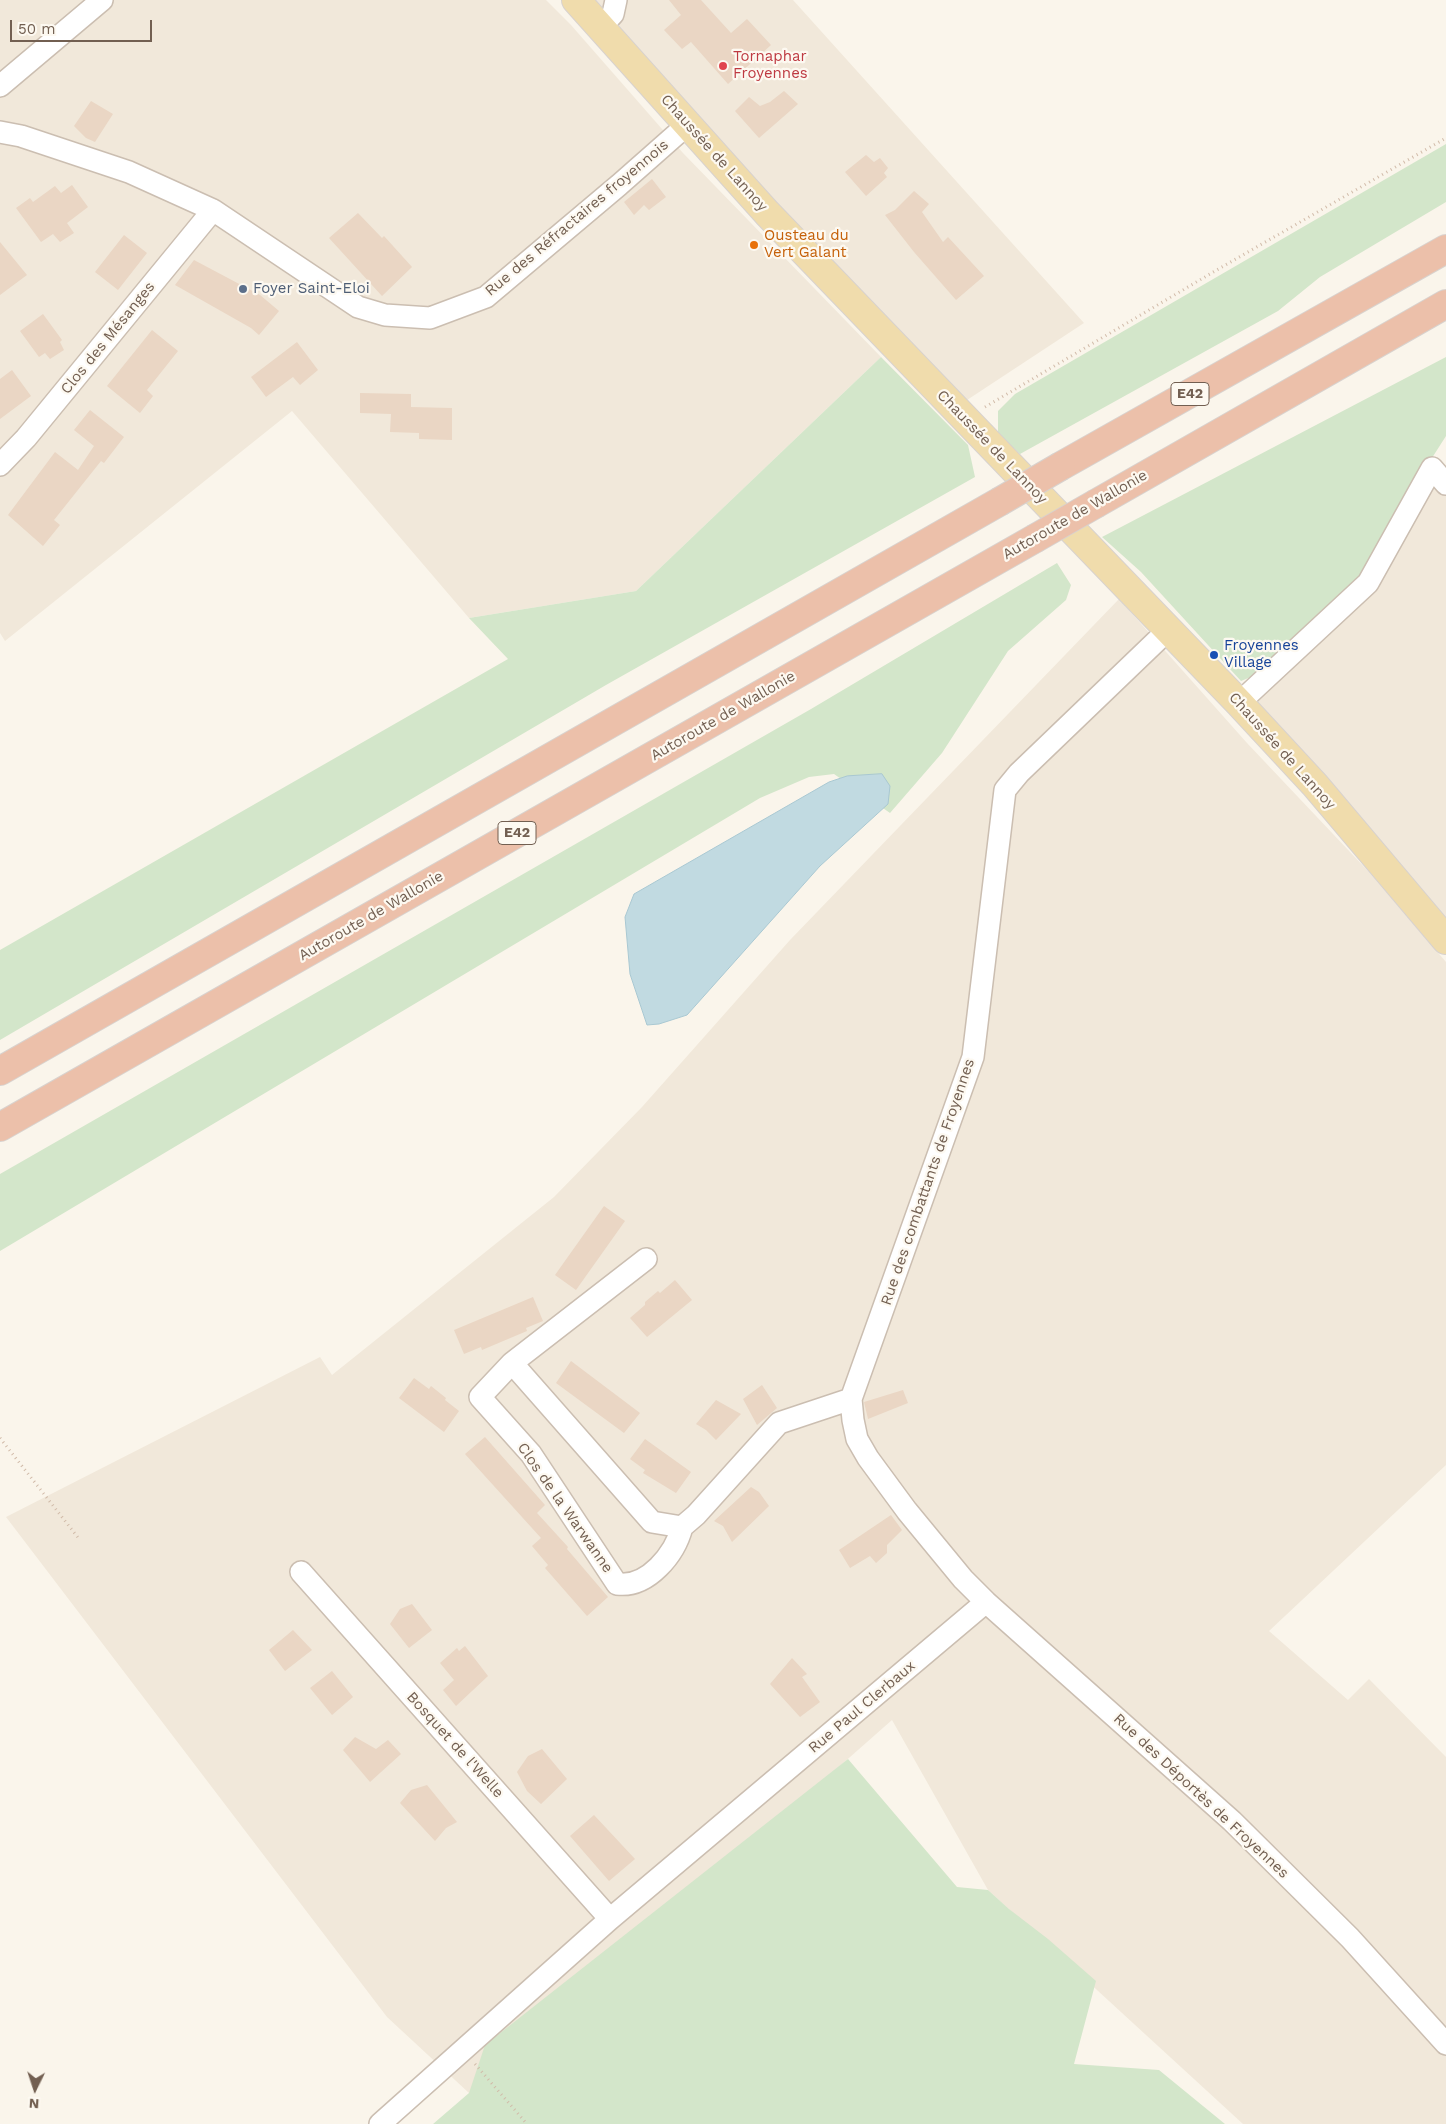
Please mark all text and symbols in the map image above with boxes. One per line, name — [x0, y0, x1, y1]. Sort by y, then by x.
scale bar — [12, 10, 155, 42]
text: 50 m — [18, 20, 55, 38]
place label: Tornaphar Froyennes — [733, 48, 808, 83]
marker: Tornaphar Froyennes — [717, 60, 729, 72]
street label: Chaussée de Lannoy — [657, 91, 771, 215]
street label: Rue des Réfractaires froyennois — [482, 136, 672, 300]
place label: Ousteau du Vert Galant — [764, 227, 849, 262]
marker: Ousteau du Vert Galant — [748, 239, 760, 251]
street label: Clos des Mésanges — [57, 278, 159, 398]
place label: Foyer Saint-Eloi — [253, 280, 370, 298]
marker: Foyer Saint-Eloi — [237, 283, 249, 295]
road number: E42 — [1171, 382, 1209, 406]
street label: Chaussée de Lannoy — [933, 386, 1051, 508]
street label: Autoroute de Wallonie — [999, 466, 1151, 564]
place label: Froyennes Village — [1224, 637, 1299, 672]
marker: Froyennes Village — [1208, 649, 1220, 661]
street label: Autoroute de Wallonie — [647, 667, 799, 765]
street label: Chaussée de Lannoy — [1225, 689, 1339, 813]
road number: E42 — [498, 821, 536, 844]
street label: Autoroute de Wallonie — [295, 867, 447, 965]
street label: Rue des combattants de Froyennes — [877, 1056, 979, 1308]
street label: Clos de la Warwanne — [513, 1439, 617, 1577]
street label: Rue Paul Clerbaux — [805, 1657, 919, 1757]
street label: Bosquet de l'Welle — [403, 1688, 507, 1802]
street label: Rue des Déportès de Froyennes — [1110, 1710, 1292, 1882]
north arrow — [10, 2064, 60, 2114]
text: N — [28, 2096, 40, 2112]

